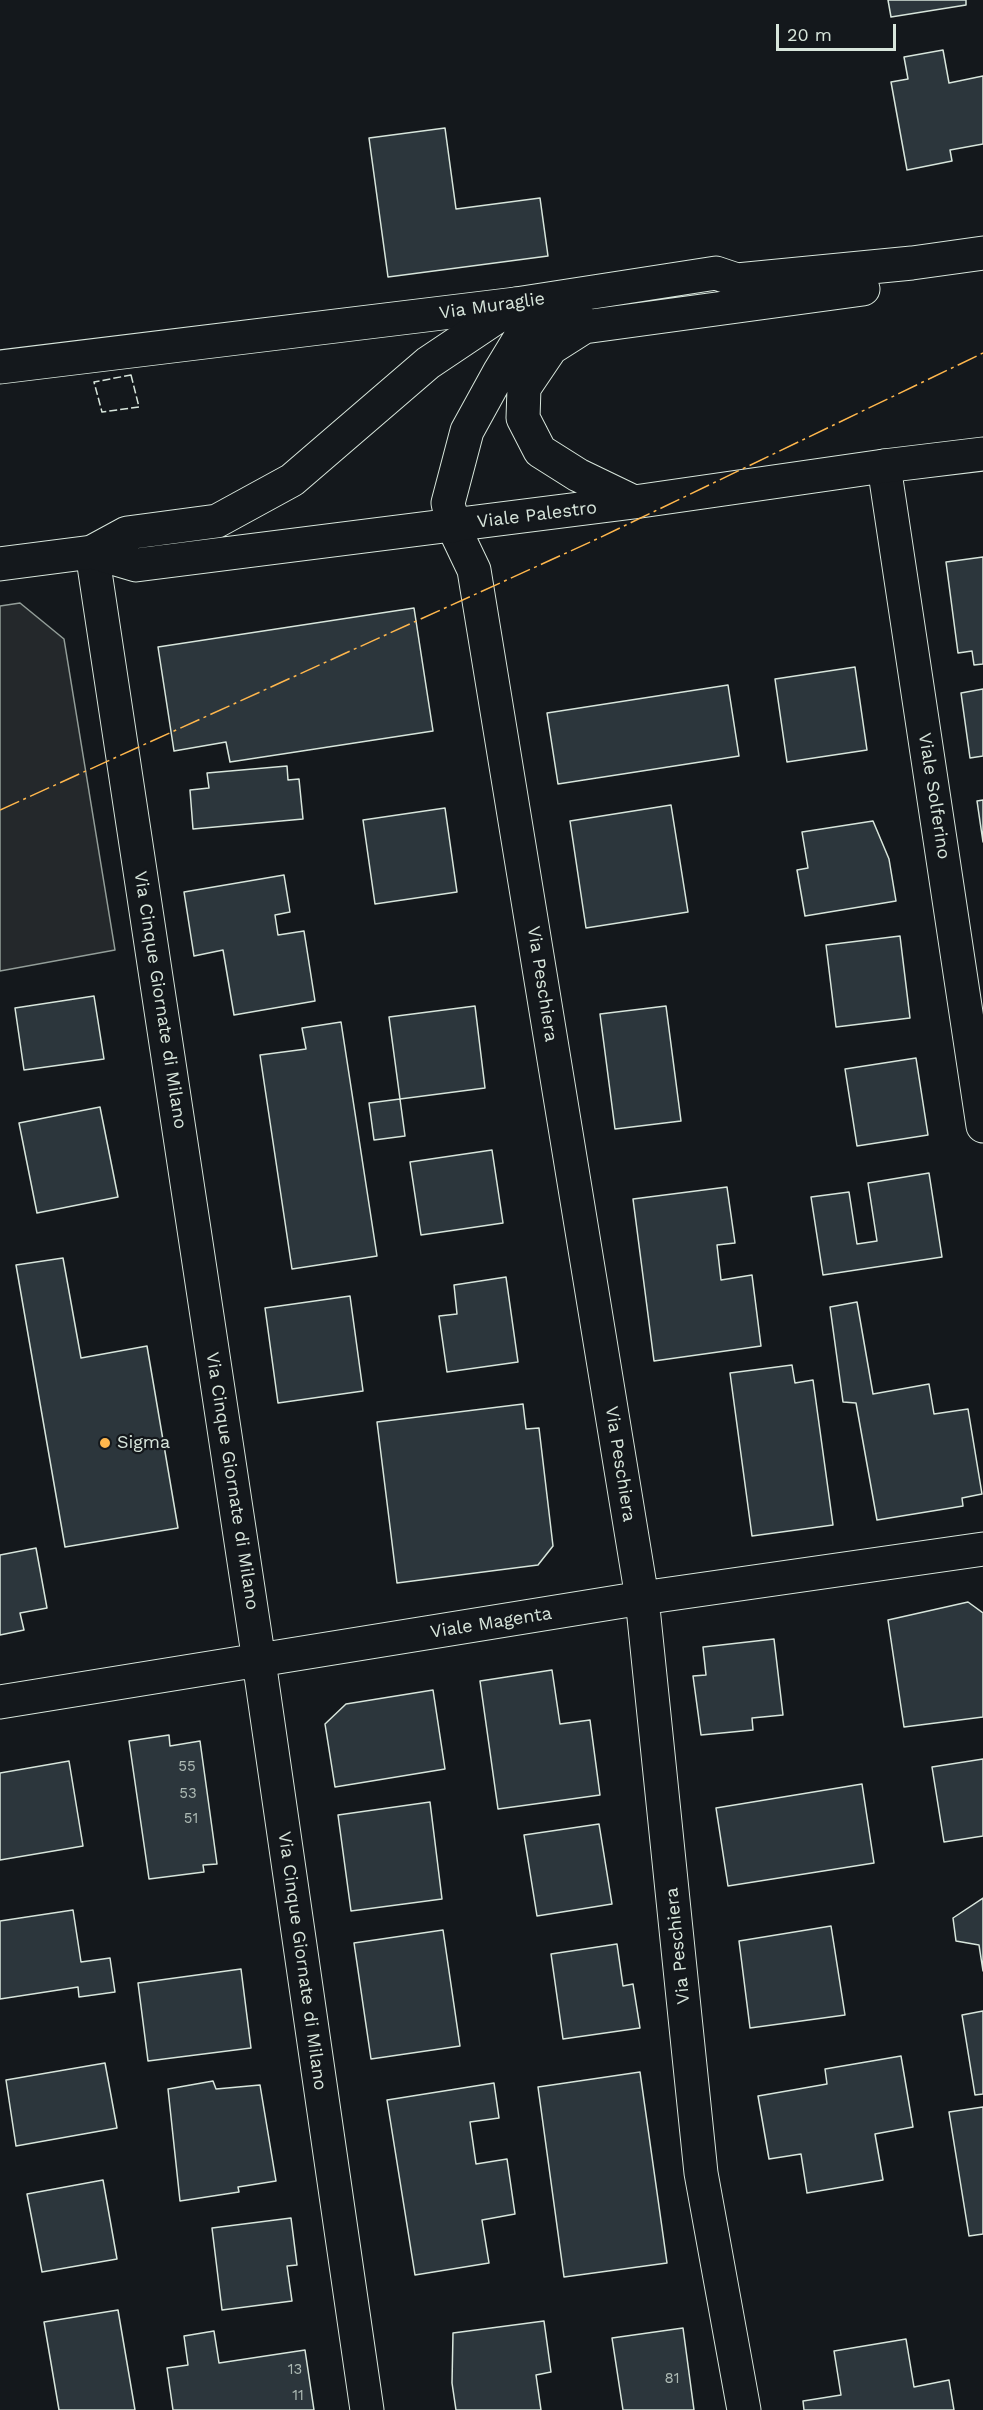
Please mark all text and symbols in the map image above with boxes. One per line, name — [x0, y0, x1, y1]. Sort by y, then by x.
scale bar — [779, 12, 899, 50]
text: 20 m — [787, 24, 832, 45]
street label: Via Muraglie — [438, 288, 546, 324]
street label: Viale Palestro — [476, 497, 598, 533]
street label: Viale Solferino — [913, 731, 955, 861]
street label: Via Cinque Giornate di Milano — [129, 869, 191, 1131]
street label: Via Peschiera — [522, 924, 562, 1044]
street label: Via Cinque Giornate di Milano — [201, 1350, 263, 1612]
street label: Via Peschiera — [600, 1404, 640, 1524]
place label: Sigma — [117, 1432, 170, 1454]
marker: Sigma — [98, 1436, 112, 1450]
street label: Viale Magenta — [429, 1603, 553, 1643]
house number: 55 — [178, 1758, 196, 1776]
house number: 53 — [179, 1785, 197, 1803]
house number: 51 — [184, 1810, 198, 1828]
street label: Via Cinque Giornate di Milano — [273, 1830, 331, 2092]
street label: Via Peschiera — [661, 1887, 695, 2005]
house number: 13 — [288, 2361, 302, 2379]
house number: 81 — [664, 2370, 680, 2388]
house number: 11 — [292, 2387, 304, 2405]

